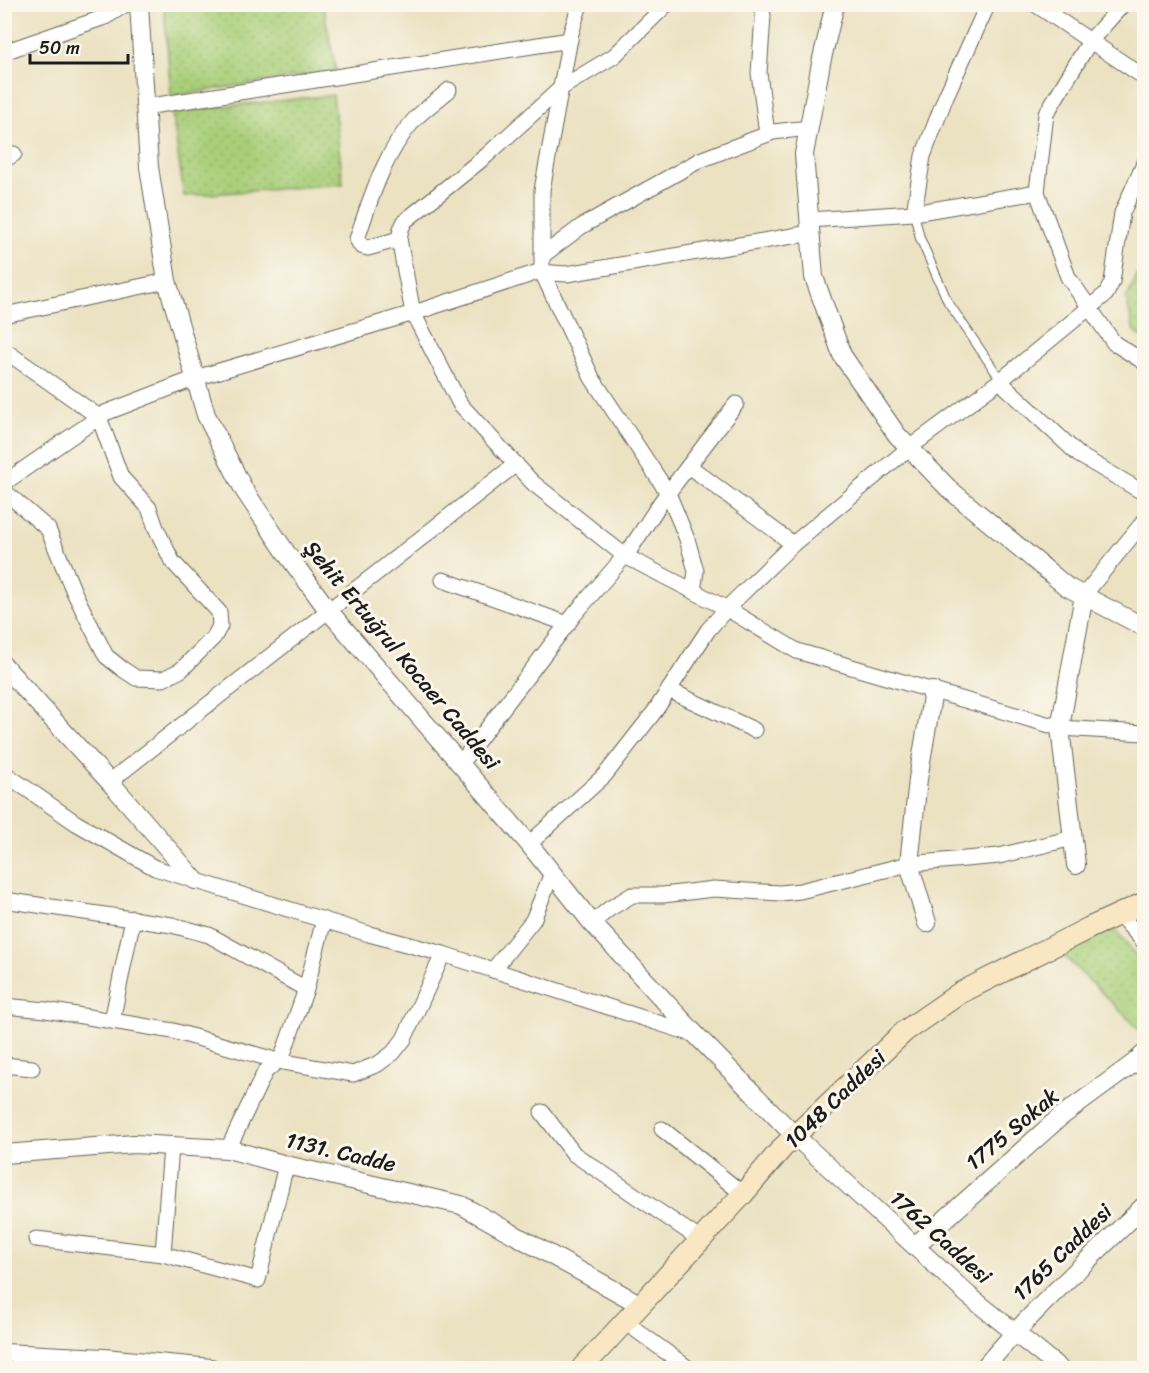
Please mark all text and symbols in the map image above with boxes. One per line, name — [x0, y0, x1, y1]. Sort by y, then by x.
scale bar — [30, 27, 128, 65]
text: 50 m — [39, 32, 80, 64]
street label: Şehit Ertuğrul Kocaer Caddesi — [294, 531, 511, 780]
street label: 1048 Caddesi — [775, 1039, 896, 1158]
street label: 1775 Sokak — [956, 1078, 1068, 1180]
street label: 1131. Cadde — [282, 1120, 400, 1184]
street label: 1762 Caddesi — [881, 1180, 1002, 1295]
street label: 1765 Caddesi — [1002, 1193, 1122, 1310]

